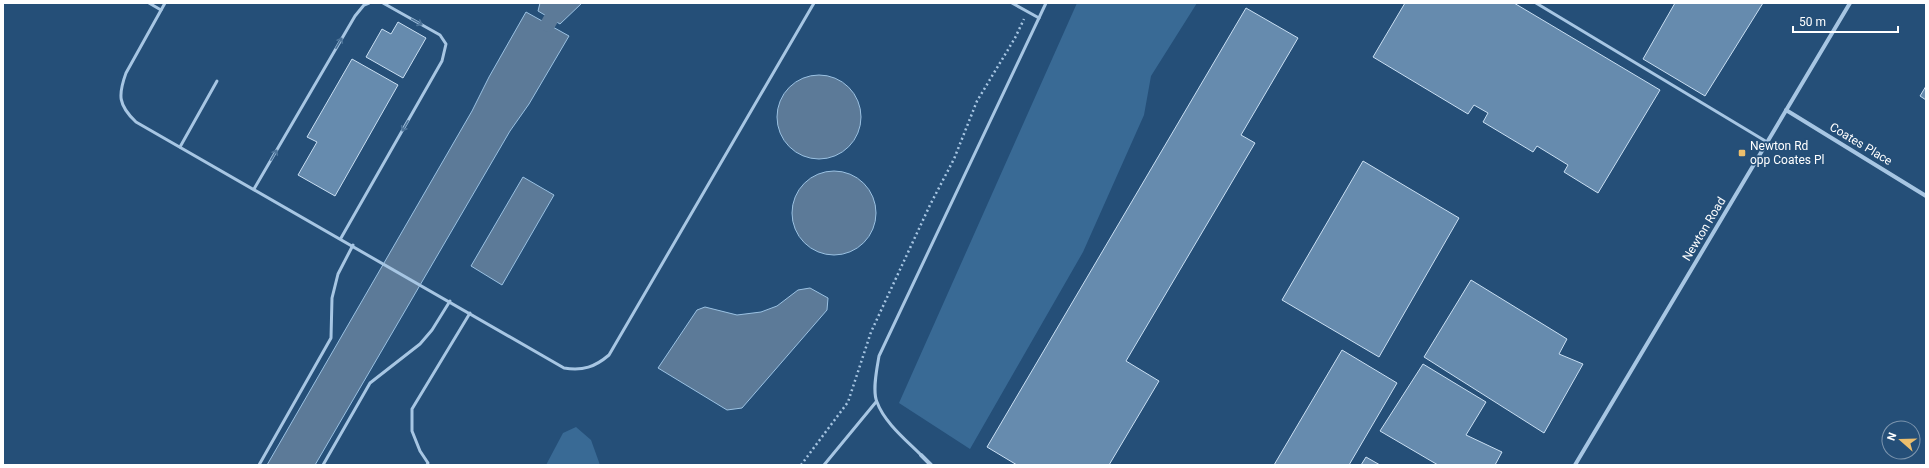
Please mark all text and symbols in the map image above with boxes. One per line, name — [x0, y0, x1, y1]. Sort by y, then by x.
scale bar — [1793, 8, 1898, 34]
text: 50 m — [1799, 15, 1826, 29]
one-way arrow — [411, 19, 423, 26]
one-way arrow — [335, 37, 343, 49]
one-way arrow — [400, 120, 408, 132]
street label: Coates Place — [1827, 120, 1895, 168]
place label: Newton Rd opp Coates Pl — [1750, 139, 1824, 167]
marker: Newton Rd opp Coates Pl — [1737, 148, 1747, 158]
one-way arrow — [270, 149, 278, 161]
street label: Newton Road — [1680, 195, 1728, 263]
north arrow — [1881, 420, 1921, 460]
text: N — [1885, 431, 1900, 443]

